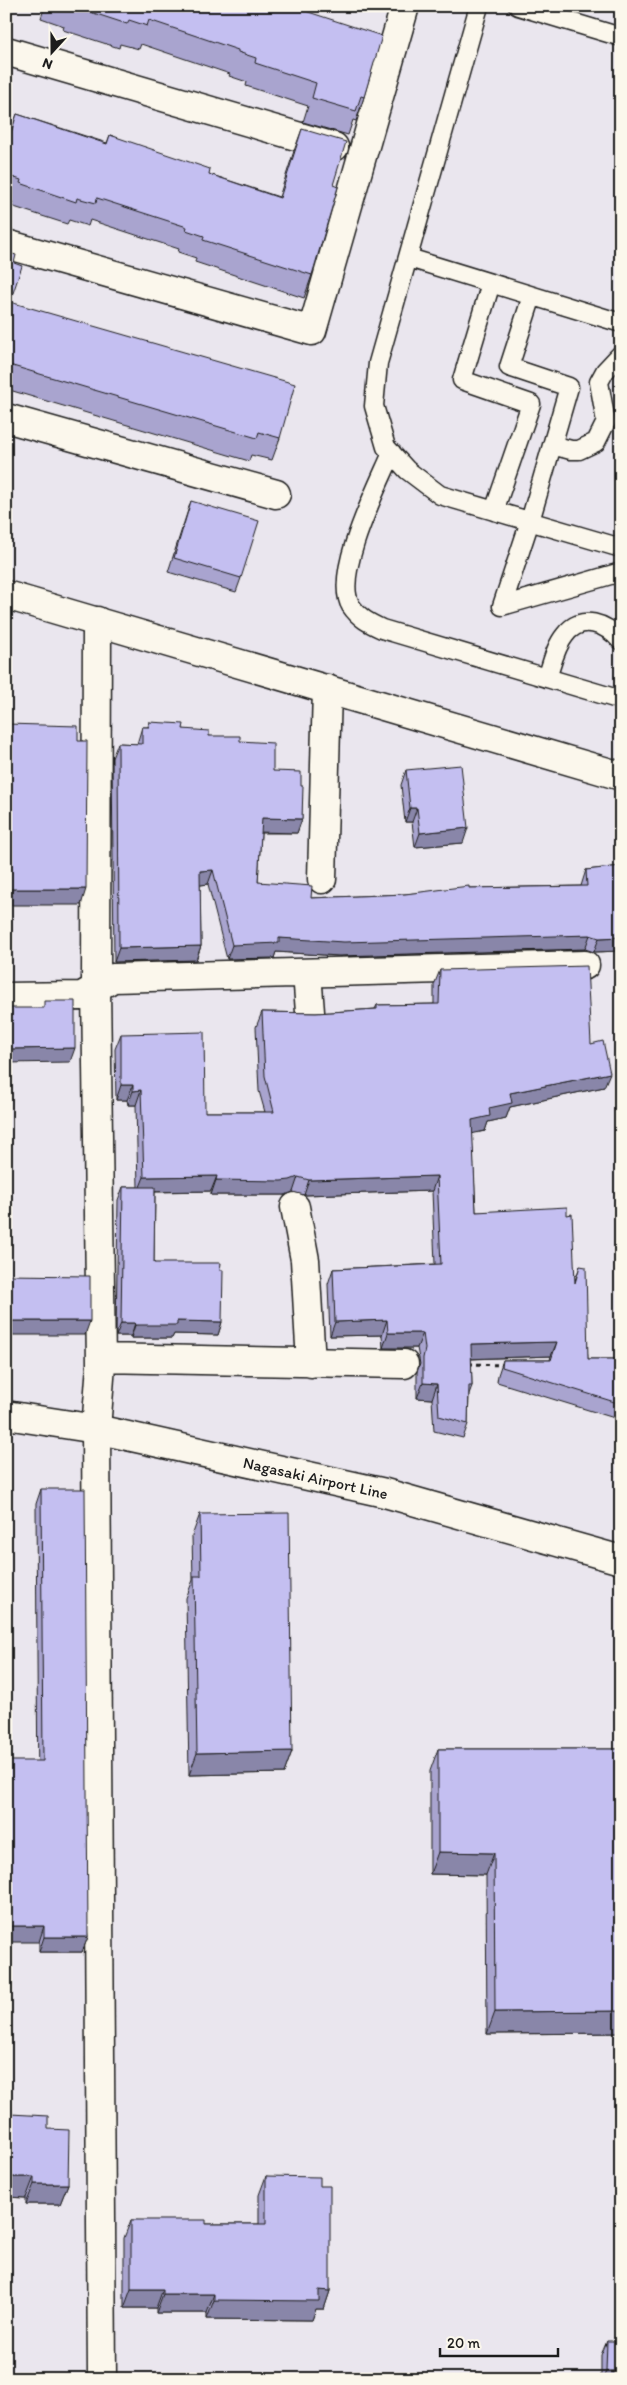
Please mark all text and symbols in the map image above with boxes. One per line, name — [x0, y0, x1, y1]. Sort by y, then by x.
north arrow — [28, 28, 78, 78]
text: N — [40, 54, 55, 73]
street label: Nagasaki Airport Line — [241, 1452, 390, 1503]
scale bar — [440, 2325, 557, 2357]
text: 20 m — [447, 2334, 481, 2352]

